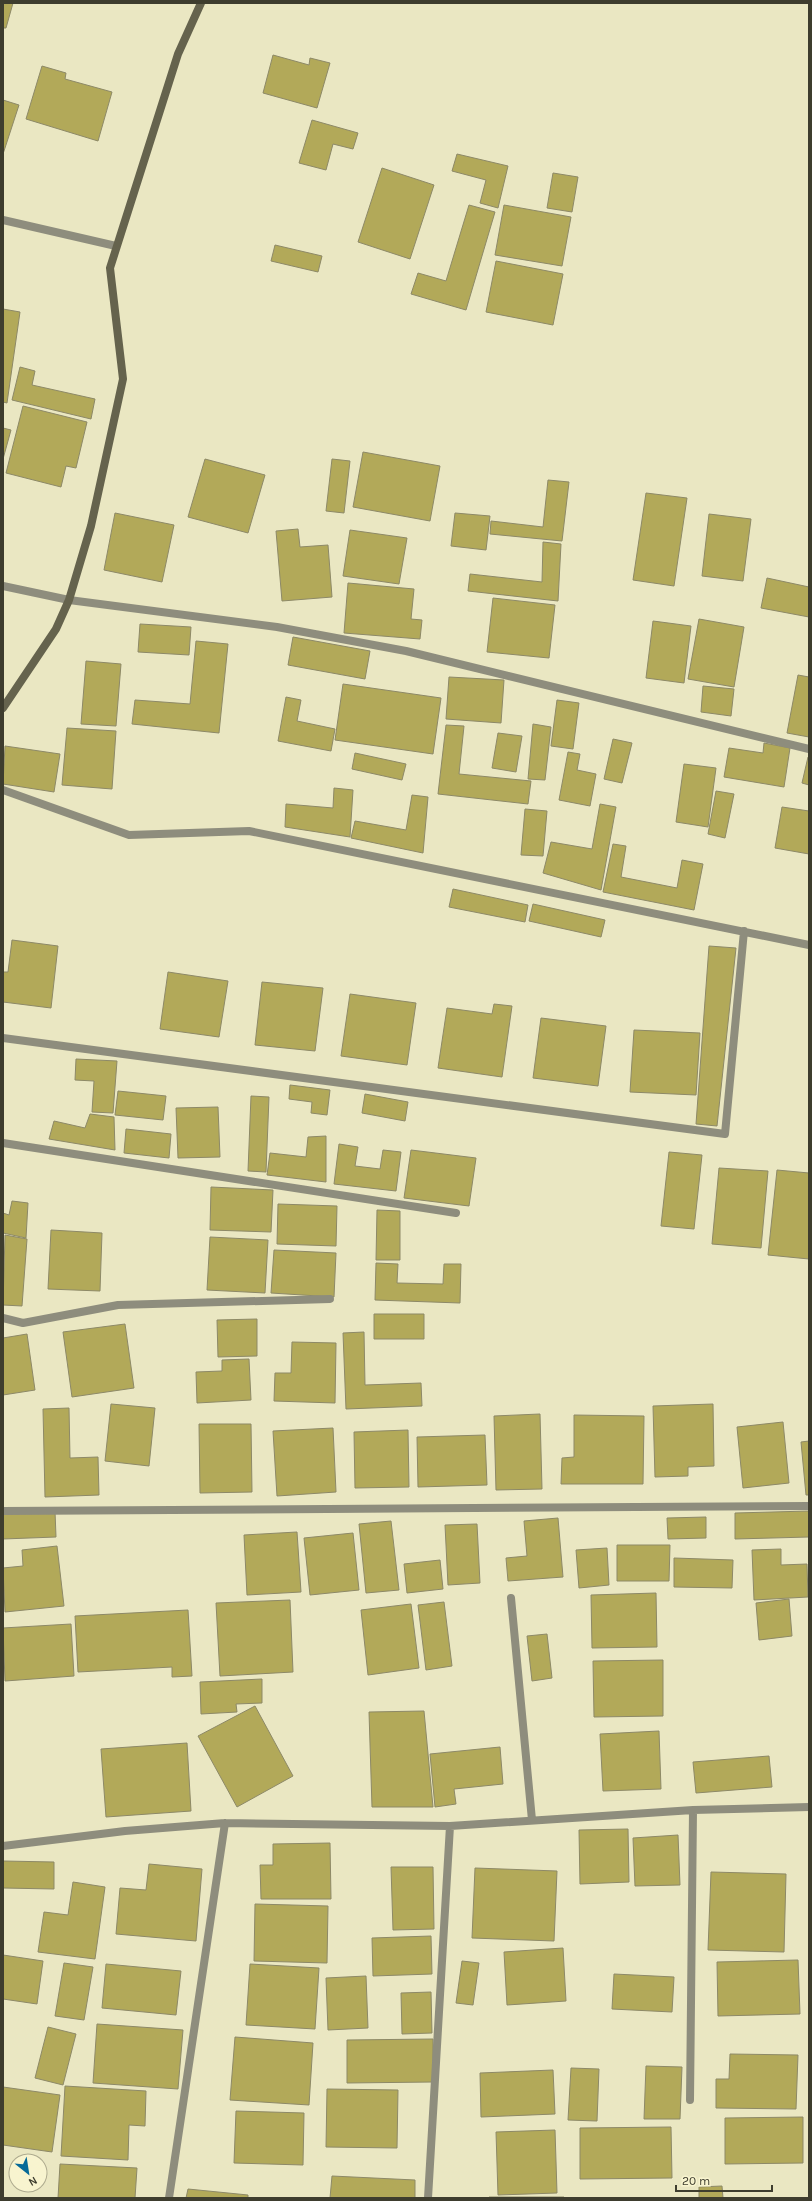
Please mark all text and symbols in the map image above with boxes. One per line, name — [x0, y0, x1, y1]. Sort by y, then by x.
north arrow — [8, 2153, 48, 2193]
scale bar — [676, 2167, 772, 2193]
text: N — [26, 2174, 39, 2189]
text: 20 m — [682, 2174, 710, 2188]

